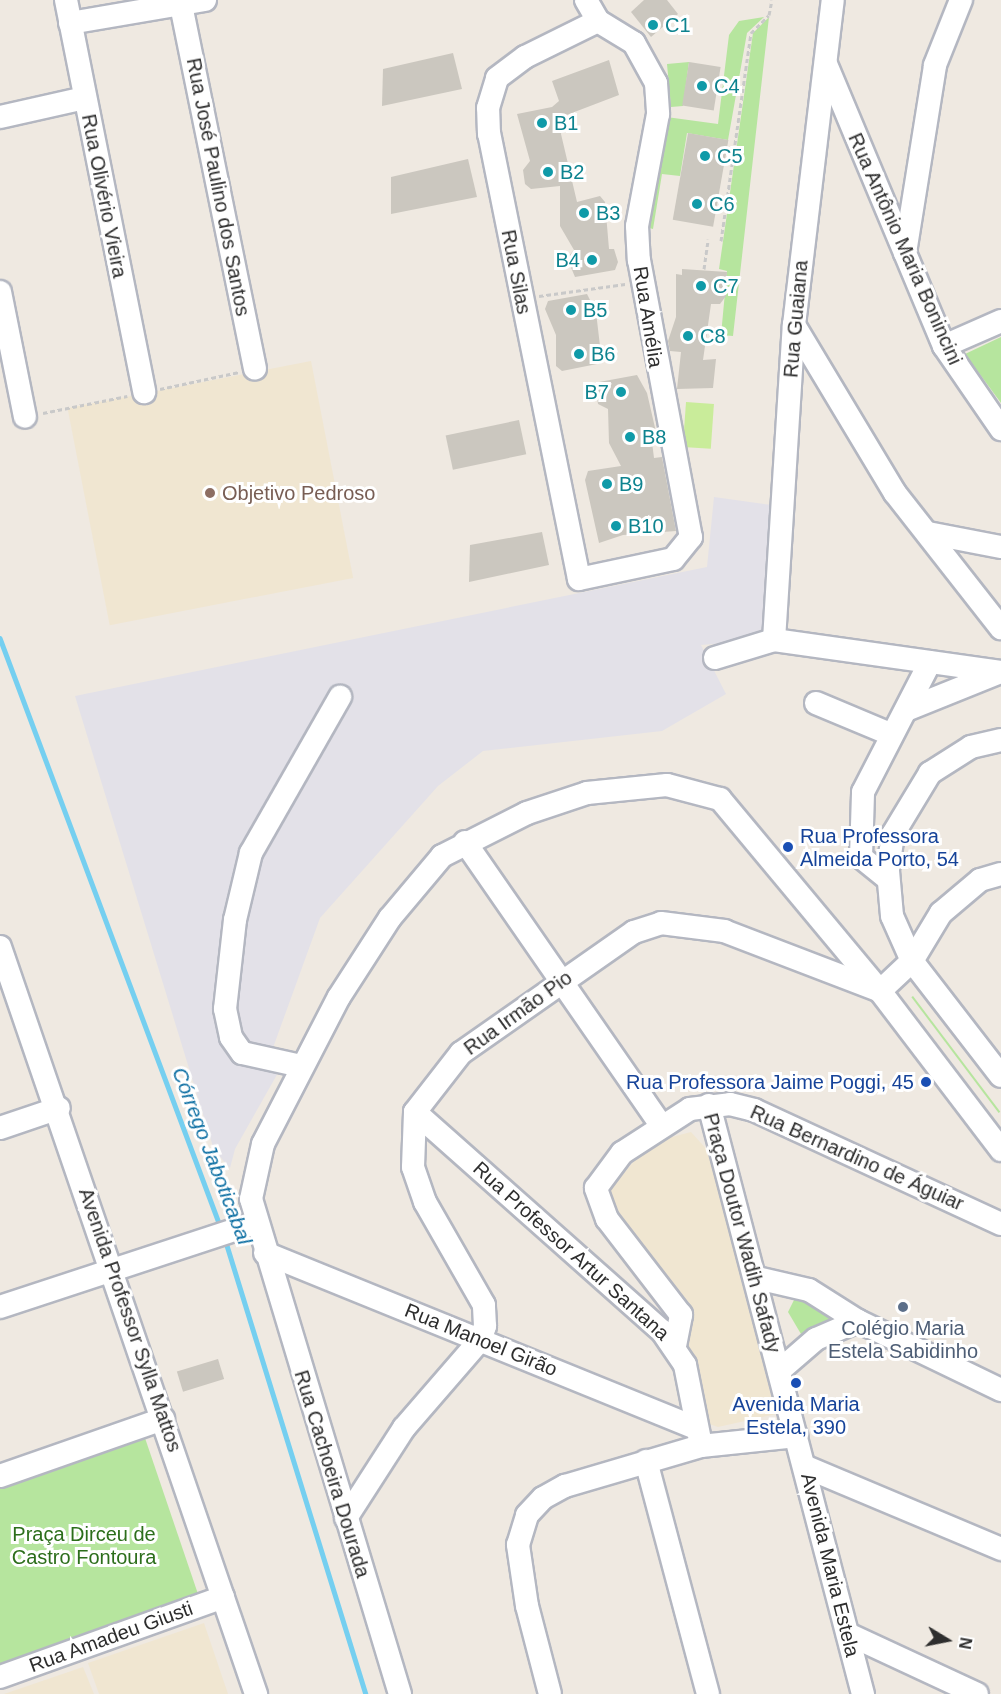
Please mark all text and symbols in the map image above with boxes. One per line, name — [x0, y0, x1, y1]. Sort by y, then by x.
place label: C1 — [665, 13, 691, 37]
marker: C1 — [646, 18, 660, 32]
street label: Rua José Paulino dos Santos — [181, 56, 255, 318]
place label: C4 — [714, 74, 740, 98]
marker: C4 — [695, 79, 709, 93]
place label: B1 — [554, 111, 578, 135]
street label: Rua Olivério Vieira — [76, 112, 132, 280]
marker: B1 — [535, 116, 549, 130]
street label: Rua Antônio Maria Bonincini — [843, 129, 967, 369]
place label: C5 — [717, 144, 743, 168]
marker: C5 — [698, 149, 712, 163]
place label: B2 — [560, 160, 584, 184]
marker: B2 — [541, 165, 555, 179]
place label: C6 — [709, 192, 735, 216]
marker: C6 — [690, 197, 704, 211]
place label: B3 — [596, 201, 620, 225]
marker: B3 — [577, 206, 591, 220]
street label: Rua Silas — [496, 228, 536, 316]
place label: B4 — [556, 248, 580, 272]
marker: B4 — [585, 253, 599, 267]
street label: Rua Guaiana — [779, 259, 813, 379]
street label: Rua Amélia — [628, 264, 668, 370]
place label: C7 — [713, 274, 739, 298]
marker: C7 — [694, 279, 708, 293]
place label: B5 — [583, 298, 607, 322]
marker: B5 — [564, 303, 578, 317]
place label: C8 — [700, 324, 726, 348]
marker: C8 — [681, 329, 695, 343]
place label: B6 — [591, 342, 615, 366]
marker: B6 — [572, 347, 586, 361]
place label: B7 — [585, 380, 609, 404]
marker: B7 — [614, 385, 628, 399]
place label: B8 — [642, 425, 666, 449]
marker: B8 — [623, 430, 637, 444]
place label: B9 — [619, 472, 643, 496]
marker: B9 — [600, 477, 614, 491]
place label: Objetivo Pedroso — [222, 481, 375, 505]
marker: Objetivo Pedroso — [203, 486, 217, 500]
place label: B10 — [628, 514, 664, 538]
marker: B10 — [609, 519, 623, 533]
place label: Rua Professora Almeida Porto, 54 — [800, 824, 959, 871]
marker: Rua Professora Almeida Porto, 54 — [781, 840, 795, 854]
street label: Rua Irmão Pio — [459, 966, 577, 1060]
water label: Córrego Jaboticabal — [167, 1064, 257, 1248]
place label: Rua Professora Jaime Poggi, 45 — [626, 1070, 914, 1094]
marker: Rua Professora Jaime Poggi, 45 — [919, 1075, 933, 1089]
street label: Rua Bernardino de Águiar — [746, 1100, 968, 1216]
street label: Praça Doutor Wadih Safady — [698, 1111, 786, 1355]
street label: Rua Professor Artur Santana — [468, 1156, 674, 1346]
street label: Avenida Professor Sylla Mattos — [73, 1185, 187, 1455]
street label: Rua Manoel Girão — [401, 1298, 561, 1382]
marker: Colégio Maria Estela Sabidinho — [896, 1300, 910, 1314]
place label: Colégio Maria Estela Sabidinho — [828, 1316, 978, 1363]
street label: Rua Cachoeira Dourada — [289, 1367, 375, 1581]
marker: Avenida Maria Estela, 390 — [789, 1376, 803, 1390]
place label: Avenida Maria Estela, 390 — [732, 1392, 860, 1439]
street label: Avenida Maria Estela — [796, 1471, 864, 1659]
park label: Praça Dirceu de Castro Fontoura — [12, 1523, 156, 1570]
street label: Rua Amadeu Giusti — [25, 1596, 197, 1678]
north arrow — [917, 1610, 977, 1670]
text: N — [956, 1636, 975, 1650]

